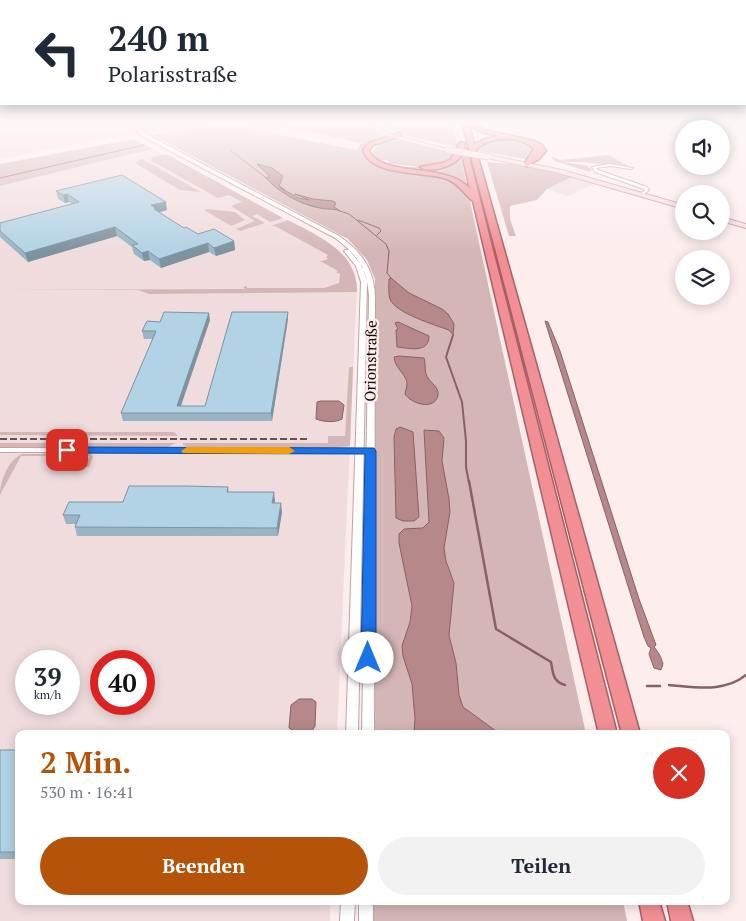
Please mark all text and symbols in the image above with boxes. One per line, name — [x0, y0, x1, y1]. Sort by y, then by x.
text: 240 m — [108, 15, 209, 61]
icon: left — [25, 20, 90, 85]
text: Polarisstraße — [108, 59, 237, 88]
map controls — [675, 120, 730, 305]
button: sound — [675, 120, 730, 175]
button: search — [675, 185, 730, 240]
button: layers — [675, 250, 730, 305]
street label: Orionstraße — [359, 320, 381, 402]
pin — [46, 429, 88, 471]
icon: arrive — [53, 436, 81, 464]
position arrow — [341, 631, 393, 683]
speed limit sign: 40 — [90, 650, 155, 715]
text: 39 — [33, 660, 62, 693]
text: km/h — [34, 687, 61, 702]
text: 2 Min. — [40, 742, 131, 782]
button: close — [653, 747, 705, 799]
text: 530 m · 16:41 — [40, 781, 134, 803]
button: Beenden — [40, 837, 368, 895]
button: Teilen — [378, 837, 705, 895]

